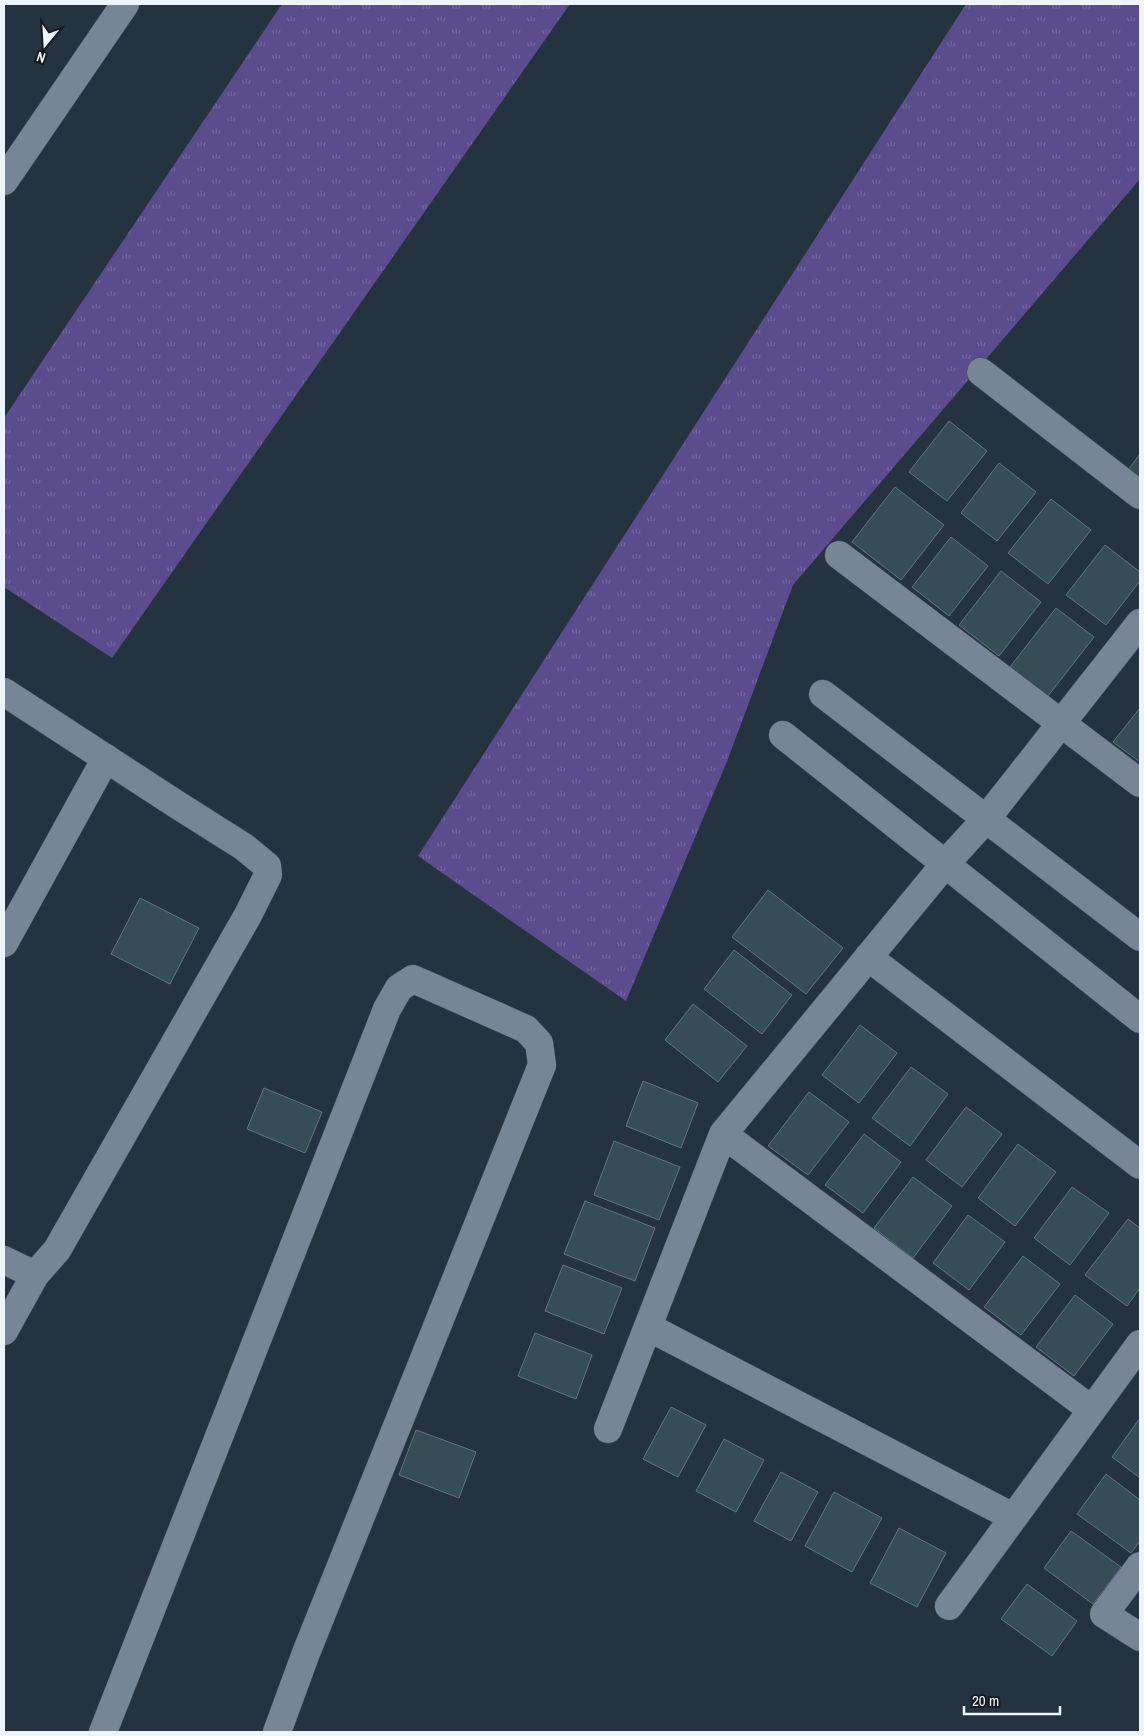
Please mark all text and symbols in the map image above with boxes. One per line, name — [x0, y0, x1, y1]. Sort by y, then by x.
north arrow — [20, 20, 70, 70]
text: N — [34, 48, 48, 67]
scale bar — [964, 1684, 1060, 1716]
text: 20 m — [972, 1690, 999, 1711]

